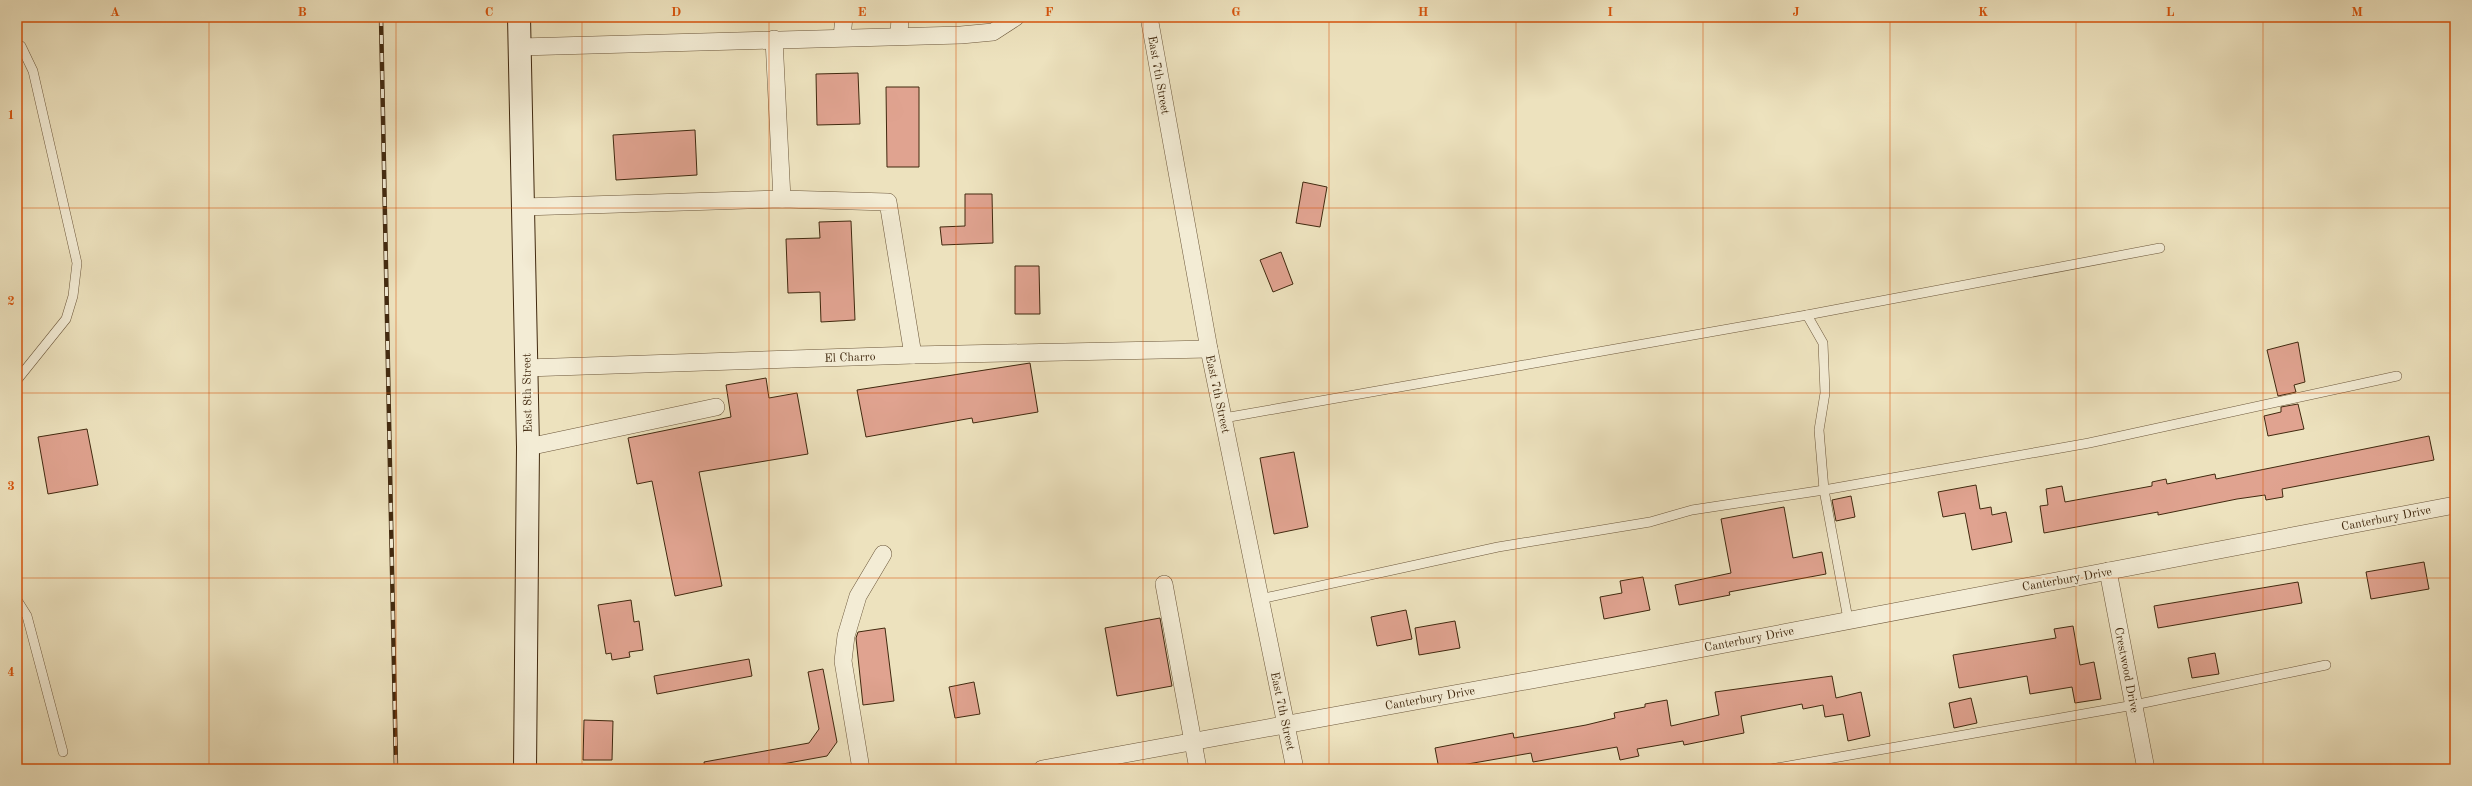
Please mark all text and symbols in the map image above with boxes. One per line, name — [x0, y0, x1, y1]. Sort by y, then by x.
text: A — [110, 6, 120, 19]
text: B — [297, 6, 307, 19]
text: C — [485, 6, 493, 19]
text: D — [671, 6, 681, 19]
text: E — [858, 6, 867, 19]
text: F — [1045, 6, 1054, 19]
text: G — [1231, 6, 1241, 19]
text: H — [1418, 6, 1429, 19]
text: I — [1607, 6, 1613, 19]
text: J — [1792, 6, 1800, 19]
text: K — [1978, 6, 1988, 19]
text: L — [2166, 6, 2175, 19]
text: M — [2351, 6, 2363, 19]
street label: East 7th Street — [1145, 35, 1171, 116]
text: 1 — [7, 109, 15, 122]
text: 2 — [7, 295, 15, 308]
street label: El Charro — [824, 351, 876, 365]
street label: East 8th Street — [521, 353, 535, 433]
street label: East 7th Street — [1203, 354, 1231, 434]
text: 3 — [7, 480, 15, 493]
street label: Canterbury Drive — [2340, 504, 2433, 534]
street label: Canterbury Drive — [2021, 566, 2114, 594]
street label: Canterbury Drive — [1703, 625, 1796, 655]
street label: Crestwood Drive — [2112, 626, 2140, 714]
text: 4 — [7, 666, 15, 679]
street label: East 7th Street — [1268, 671, 1296, 751]
street label: Canterbury Drive — [1384, 685, 1477, 713]

